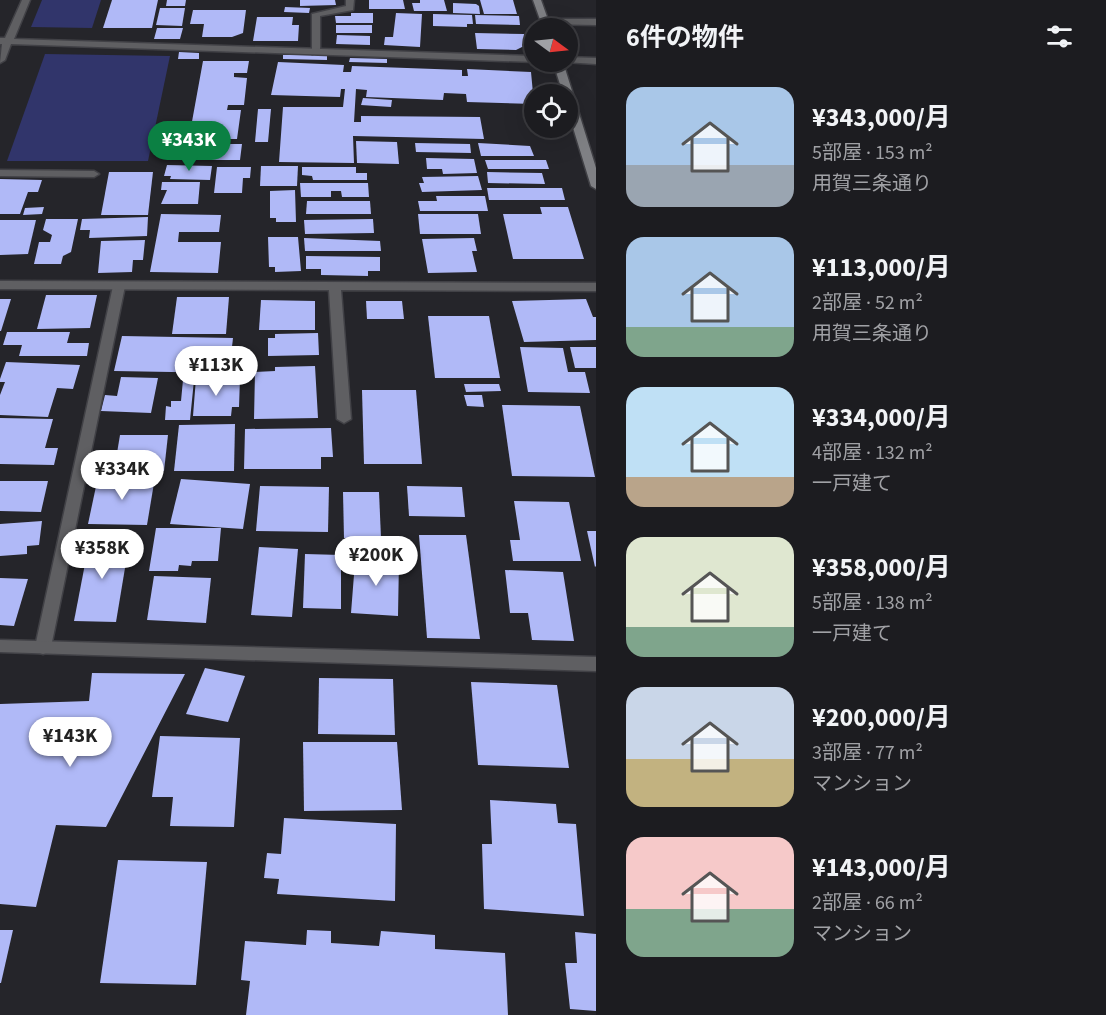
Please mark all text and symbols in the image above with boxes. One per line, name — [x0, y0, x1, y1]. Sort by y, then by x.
north arrow — [524, 18, 578, 72]
map controls — [524, 18, 578, 138]
text: 6件の物件 — [626, 19, 744, 56]
icon: filters — [1043, 20, 1076, 53]
button: locate — [524, 84, 578, 138]
text: ¥343,000/月 — [812, 99, 951, 136]
icon: home — [674, 111, 746, 183]
pin: ¥343K — [147, 121, 231, 172]
text: ¥343K — [162, 126, 216, 154]
text: 5部屋 · 153 m² — [812, 139, 933, 167]
text: 用賀三条通り — [812, 170, 932, 198]
text: ¥113,000/月 — [812, 249, 951, 286]
icon: home — [674, 261, 746, 333]
text: 2部屋 · 52 m² — [812, 289, 923, 317]
text: 用賀三条通り — [812, 320, 932, 348]
pin: ¥113K — [174, 346, 258, 397]
text: ¥113K — [189, 351, 243, 379]
text: ¥334,000/月 — [812, 399, 951, 436]
icon: home — [674, 411, 746, 483]
text: 4部屋 · 132 m² — [812, 439, 933, 467]
pin: ¥334K — [80, 450, 164, 501]
text: ¥334K — [95, 455, 149, 483]
text: 一戸建て — [812, 470, 892, 498]
pin: ¥358K — [60, 529, 144, 580]
text: ¥358K — [75, 534, 129, 562]
pin: ¥200K — [334, 536, 418, 587]
text: ¥200K — [349, 541, 403, 569]
text: ¥358,000/月 — [812, 549, 951, 586]
icon: home — [674, 561, 746, 633]
text: 5部屋 · 138 m² — [812, 589, 933, 617]
text: 一戸建て — [812, 620, 892, 648]
text: ¥200,000/月 — [812, 699, 951, 736]
icon: home — [674, 711, 746, 783]
pin: ¥143K — [28, 717, 112, 768]
text: ¥143K — [43, 722, 97, 750]
text: 3部屋 · 77 m² — [812, 739, 923, 767]
text: マンション — [812, 770, 912, 798]
text: ¥143,000/月 — [812, 849, 951, 886]
icon: home — [674, 861, 746, 933]
text: 2部屋 · 66 m² — [812, 889, 923, 917]
text: マンション — [812, 920, 912, 948]

